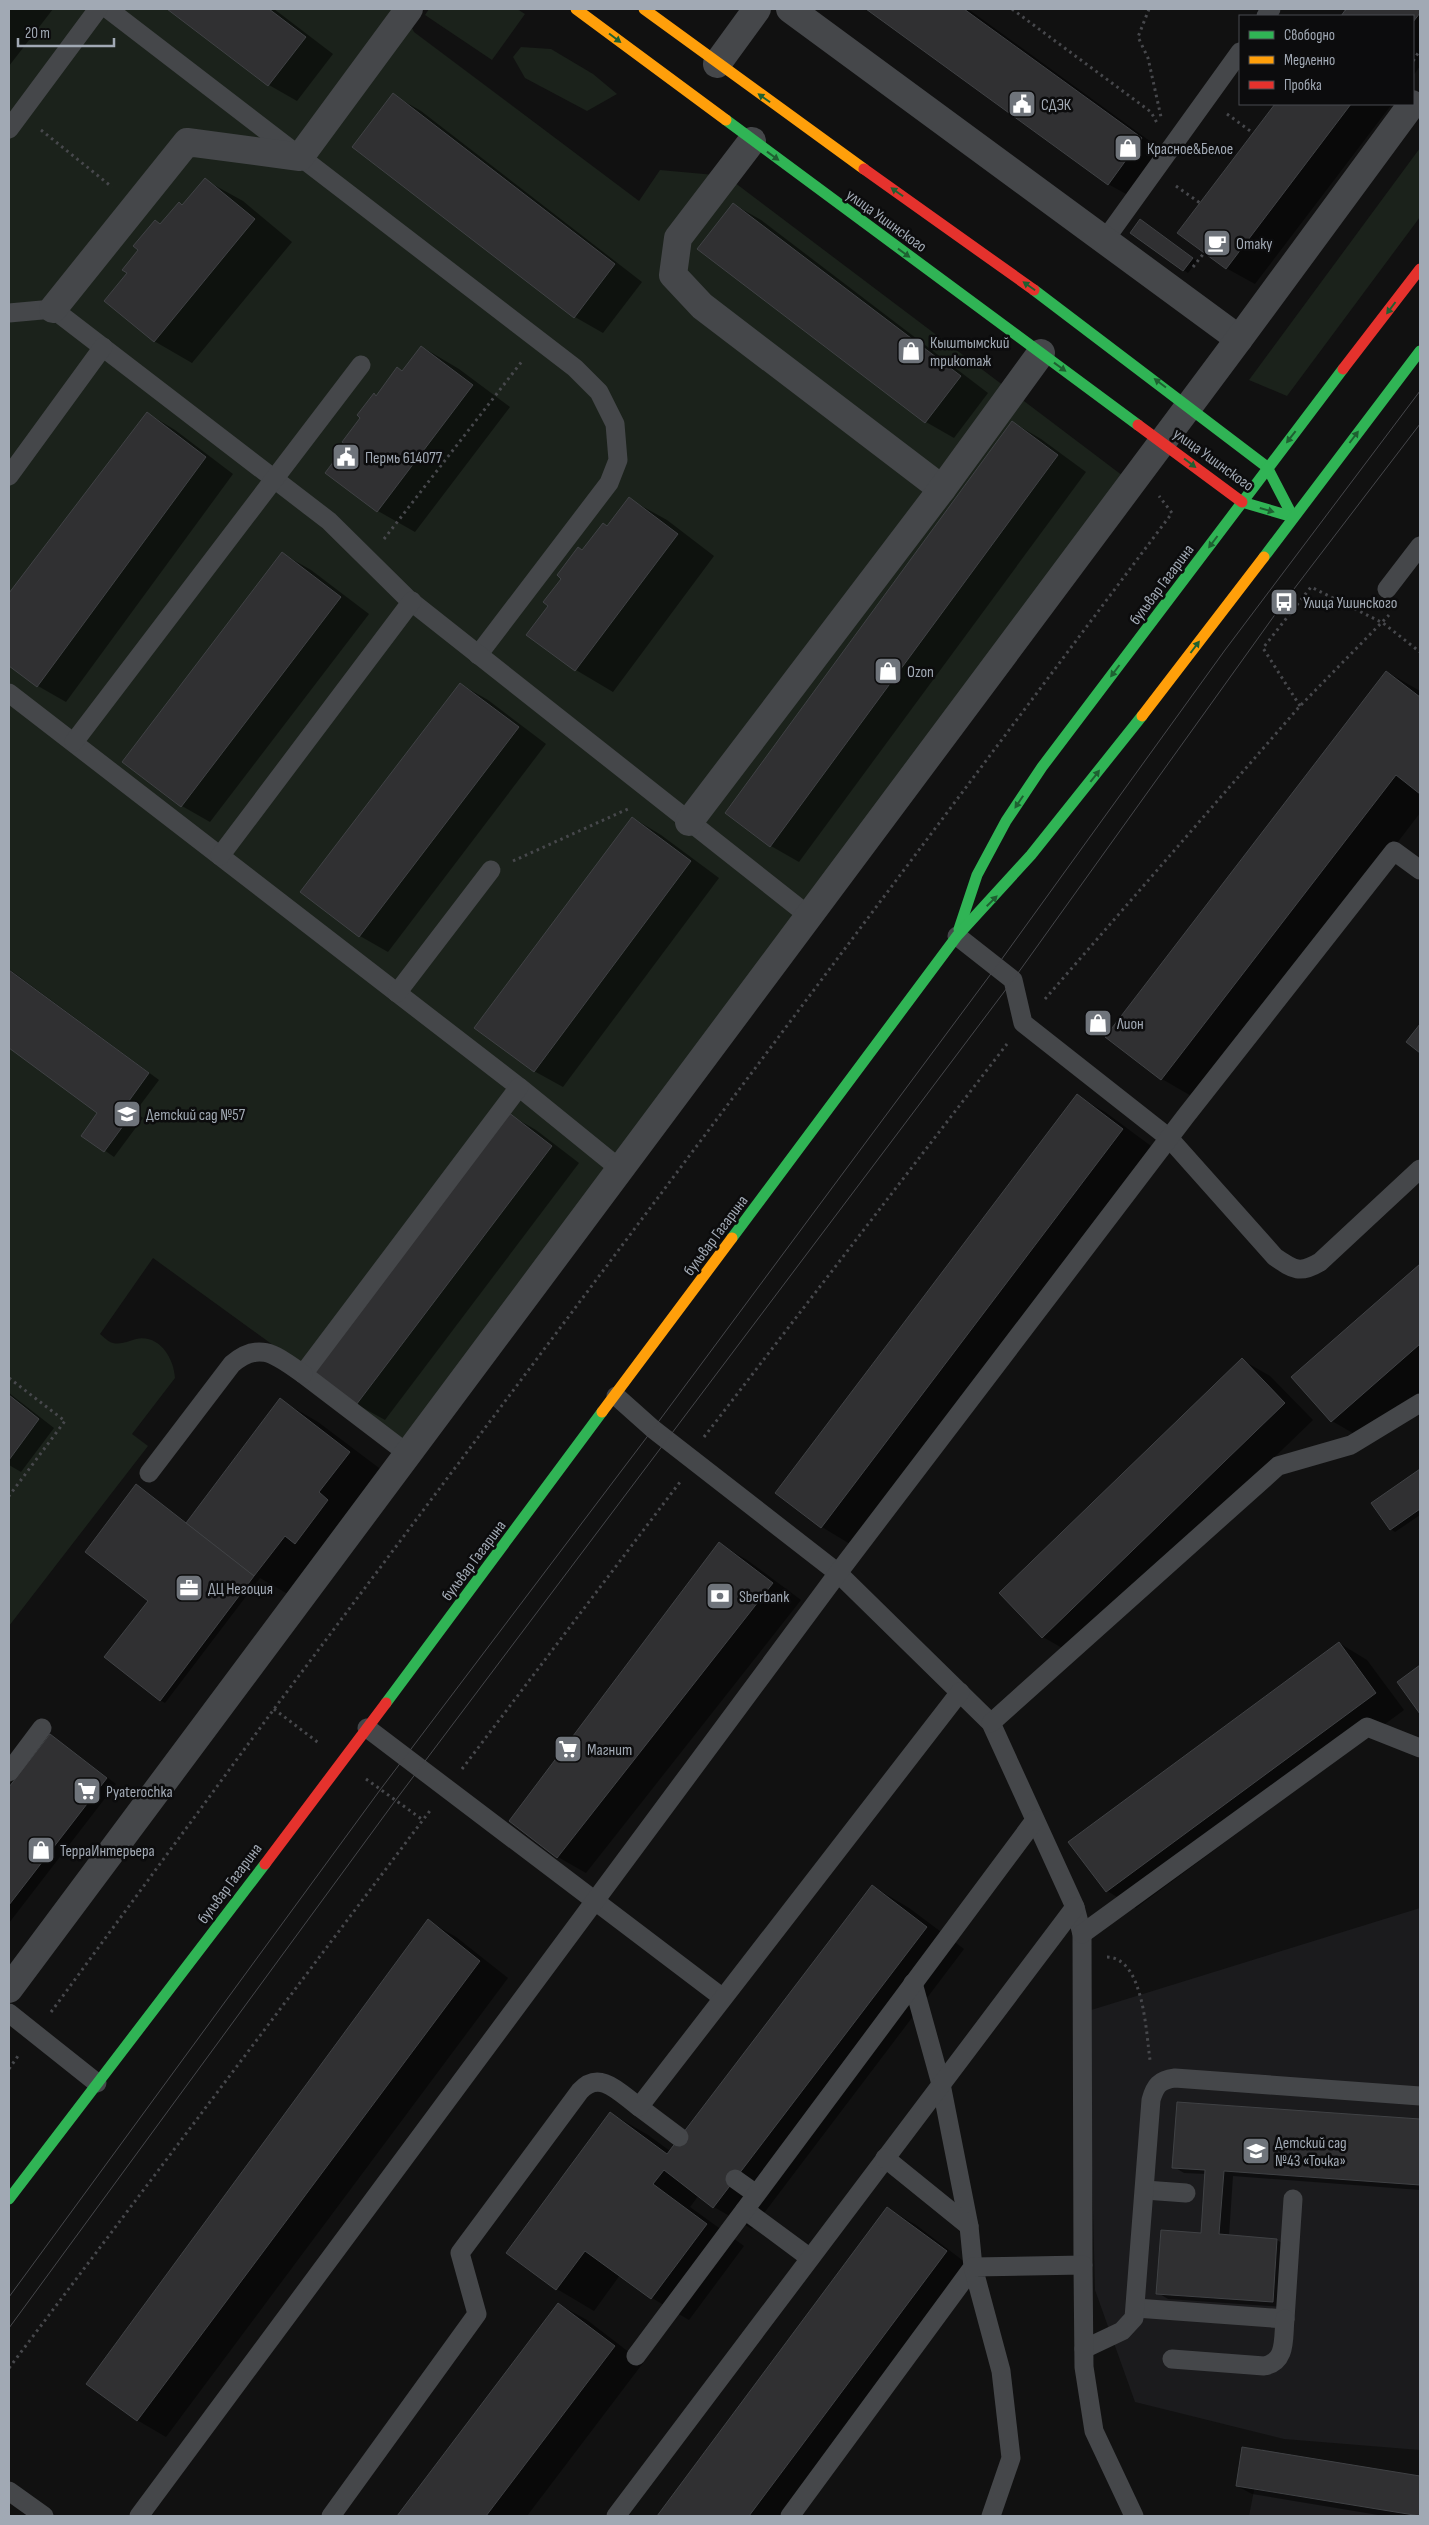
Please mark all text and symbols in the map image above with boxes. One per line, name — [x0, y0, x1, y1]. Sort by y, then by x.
scale bar — [18, 15, 114, 47]
legend — [1239, 15, 1414, 105]
text: 20 m — [25, 24, 50, 43]
text: Свободно — [1284, 26, 1335, 45]
one-way arrow — [608, 33, 622, 43]
text: Медленно — [1284, 51, 1335, 70]
text: Пробка — [1284, 76, 1322, 95]
public building icon: СДЭК — [1007, 89, 1037, 119]
one-way arrow — [757, 93, 771, 103]
place label: СДЭК — [1041, 96, 1072, 115]
shop icon: Красное&Белое — [1113, 133, 1143, 163]
place label: Красное&Белое — [1147, 140, 1233, 159]
one-way arrow — [766, 151, 780, 161]
street label: улица Ушинского — [842, 186, 930, 257]
one-way arrow — [890, 187, 904, 197]
cafe icon: Отаку — [1202, 228, 1232, 258]
place label: Отаку — [1236, 235, 1273, 254]
one-way arrow — [897, 247, 910, 258]
one-way arrow — [1022, 281, 1036, 291]
one-way arrow — [1386, 301, 1396, 315]
place label: Кыштымский трикотаж — [930, 334, 1009, 371]
shop icon: Кыштымский трикотаж — [896, 336, 926, 366]
one-way arrow — [1053, 362, 1066, 372]
one-way arrow — [1153, 378, 1167, 388]
street label: улица Ушинского — [1169, 425, 1257, 496]
one-way arrow — [1286, 430, 1297, 443]
one-way arrow — [1349, 431, 1360, 444]
public building icon: Пермь 614077 — [331, 442, 361, 472]
place label: Пермь 614077 — [365, 449, 443, 468]
one-way arrow — [1183, 458, 1196, 469]
one-way arrow — [1260, 506, 1275, 514]
one-way arrow — [1208, 535, 1218, 549]
street label: бульвар Гагарина — [1126, 541, 1199, 629]
bus stop icon: Улица Ушинского — [1269, 587, 1299, 617]
place label: Улица Ушинского — [1303, 594, 1398, 613]
one-way arrow — [1190, 640, 1200, 654]
shop icon: Ozon — [873, 656, 903, 686]
place label: Ozon — [907, 663, 934, 682]
one-way arrow — [1110, 664, 1120, 678]
one-way arrow — [1090, 770, 1101, 783]
one-way arrow — [1014, 795, 1024, 809]
one-way arrow — [986, 895, 998, 907]
shop icon: Лион — [1083, 1008, 1113, 1038]
place label: Лион — [1116, 1015, 1144, 1034]
school or university icon: Детский сад №57 — [112, 1099, 142, 1129]
place label: Детский сад №57 — [146, 1106, 246, 1125]
street label: бульвар Гагарина — [680, 1192, 753, 1280]
street label: бульвар Гагарина — [438, 1517, 511, 1605]
office icon: ДЦ Негоция — [174, 1573, 204, 1603]
place label: ДЦ Негоция — [208, 1580, 273, 1599]
bank icon: Sberbank — [705, 1581, 735, 1611]
place label: Sberbank — [739, 1588, 789, 1607]
supermarket icon: Магнит — [553, 1734, 583, 1764]
place label: Магнит — [587, 1741, 632, 1760]
supermarket icon: Pyaterochka — [72, 1776, 102, 1806]
place label: Pyaterochka — [106, 1783, 173, 1802]
shop icon: ТерраИнтерьера — [26, 1835, 56, 1865]
street label: бульвар Гагарина — [194, 1840, 267, 1928]
place label: ТерраИнтерьера — [60, 1842, 155, 1861]
place label: Детский сад №43 «Точка» — [1275, 2134, 1347, 2171]
school or university icon: Детский сад №43 «Точка» — [1241, 2136, 1271, 2166]

